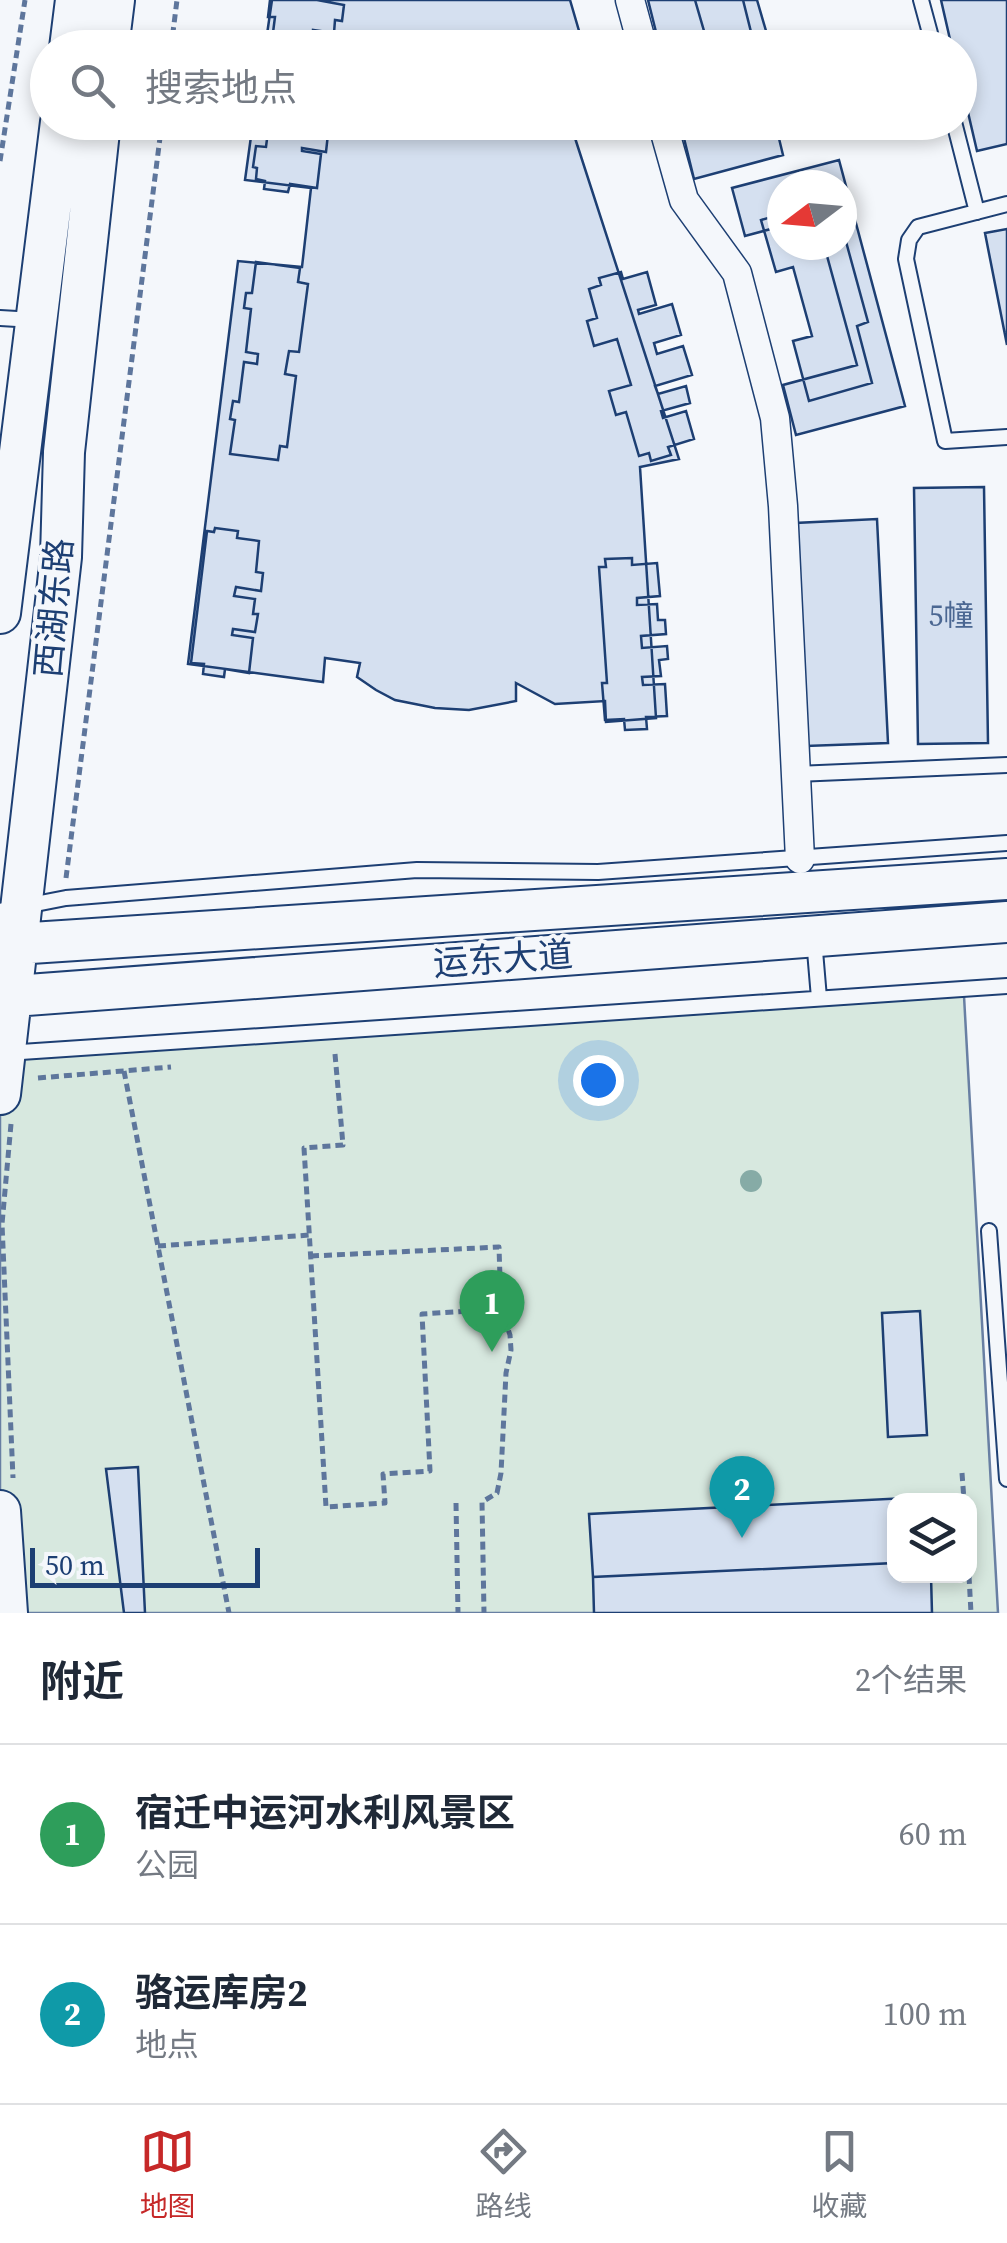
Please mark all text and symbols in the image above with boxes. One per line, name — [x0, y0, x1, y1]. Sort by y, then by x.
search box — [30, 30, 977, 140]
icon: search — [65, 58, 120, 113]
text: 搜索地点 — [145, 62, 297, 114]
north arrow — [767, 170, 857, 260]
street label: 西湖东路 — [24, 536, 84, 680]
house number: 5幢 — [929, 595, 974, 636]
street label: 运东大道 — [431, 930, 575, 988]
your location — [573, 1055, 624, 1106]
pin: 1 — [460, 1270, 524, 1352]
pin: 2 — [710, 1456, 774, 1538]
map controls — [887, 1493, 977, 1583]
button: layers — [887, 1493, 977, 1583]
scale bar — [30, 1543, 260, 1588]
text: 50 m — [45, 1546, 105, 1584]
text: 附近 — [40, 1652, 124, 1710]
text: 2个结果 — [855, 1658, 967, 1702]
text: 宿迁中运河水利风景区 — [135, 1787, 515, 1839]
text: 1 — [64, 1812, 81, 1856]
text: 60 m — [899, 1812, 967, 1856]
text: 公园 — [135, 1843, 199, 1887]
text: 骆运库房2 — [135, 1967, 308, 2019]
text: 2 — [64, 1992, 81, 2036]
text: 100 m — [883, 1992, 967, 2036]
text: 地点 — [135, 2023, 199, 2067]
tab: 地图 — [140, 2124, 196, 2225]
tab: 路线 — [475, 2124, 531, 2225]
tab: 收藏 — [811, 2124, 867, 2225]

